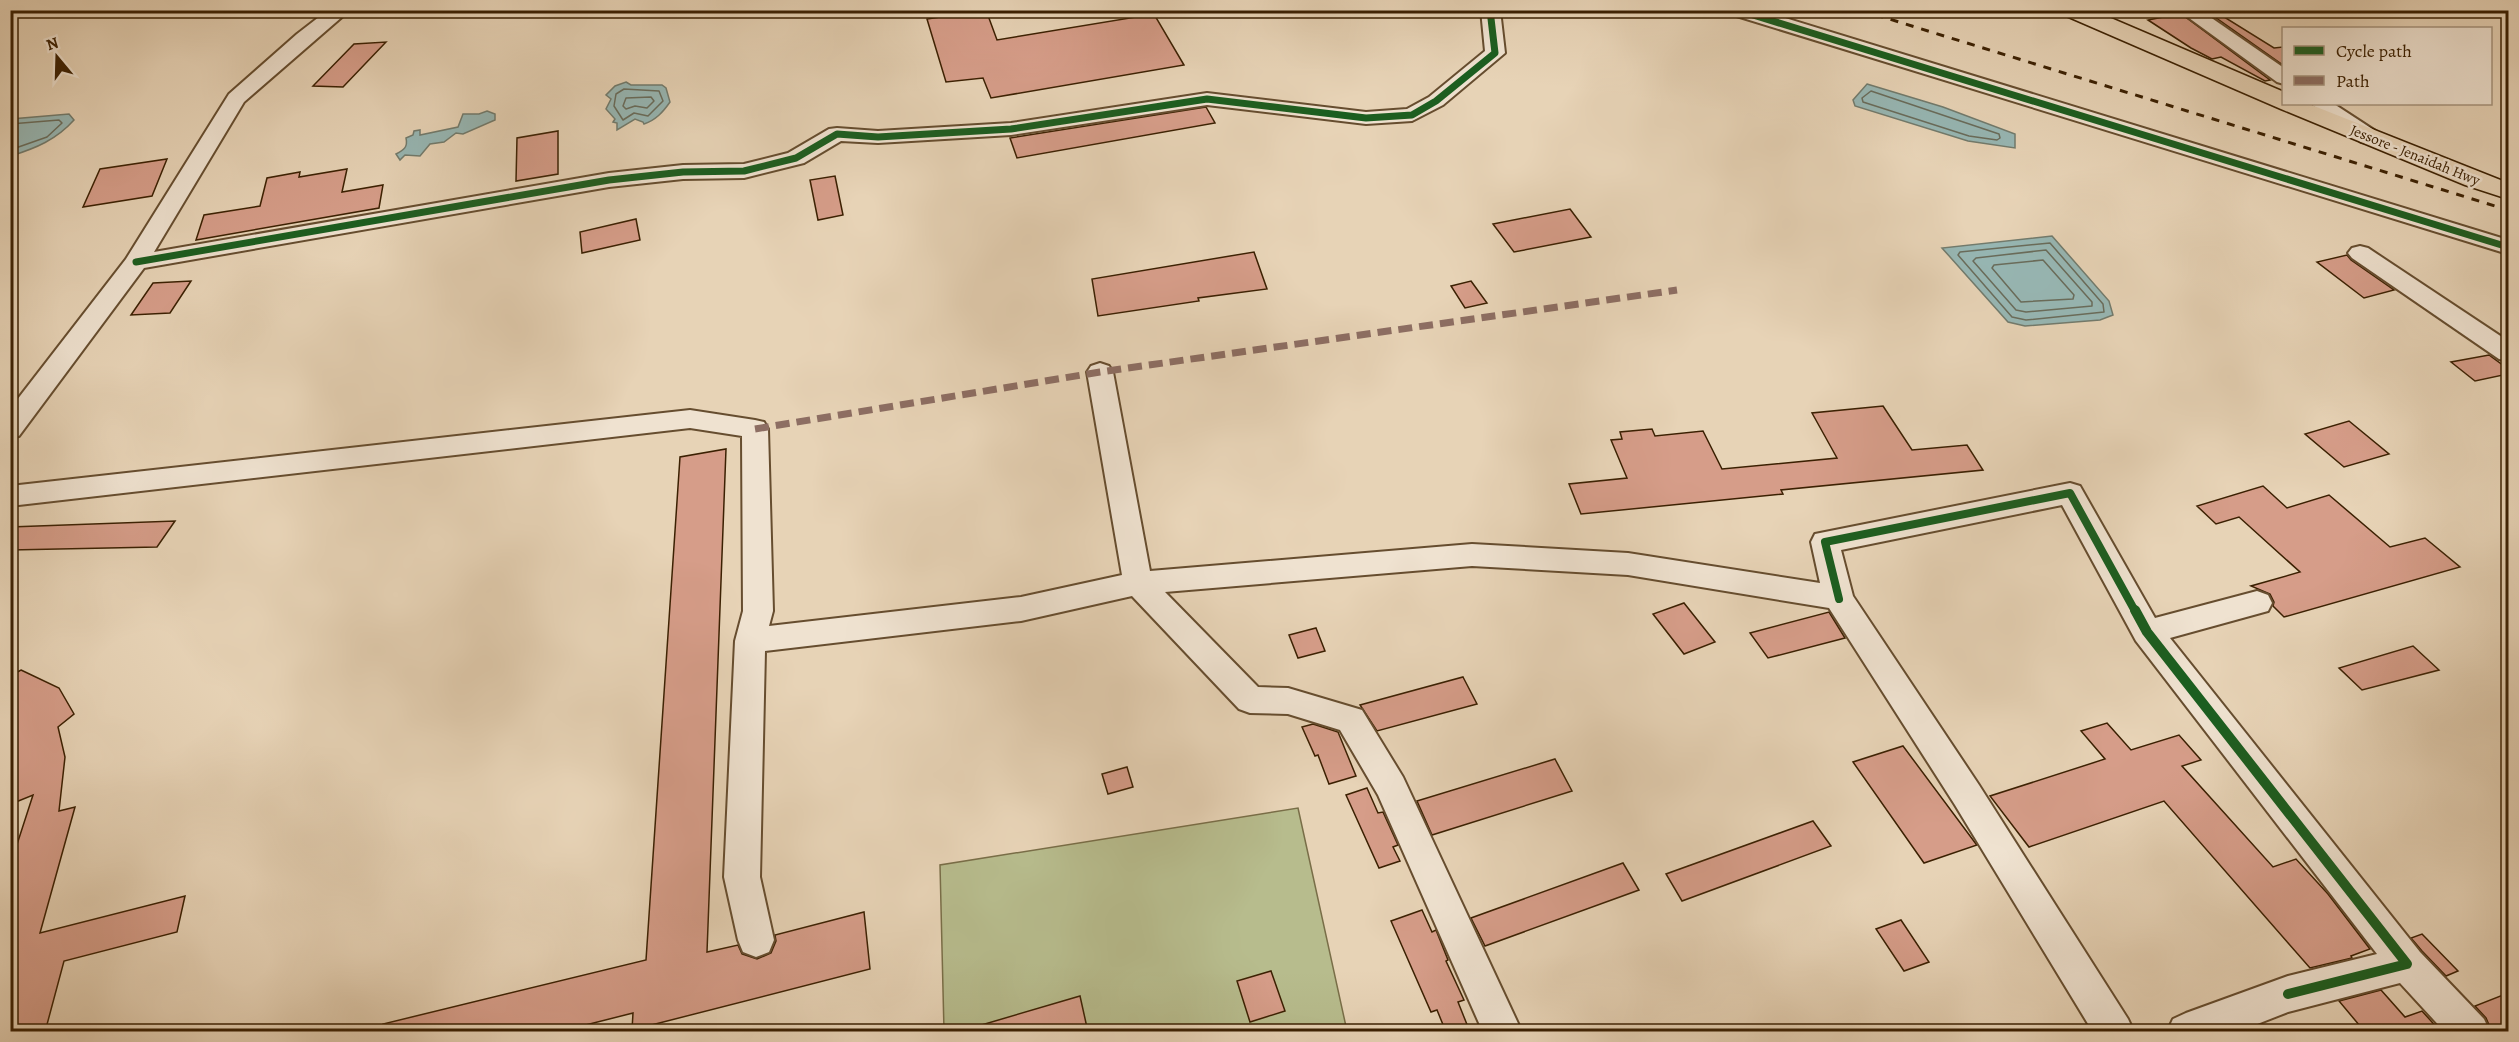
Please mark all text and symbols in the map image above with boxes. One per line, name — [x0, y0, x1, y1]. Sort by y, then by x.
north arrow — [27, 27, 87, 87]
legend — [2282, 27, 2492, 105]
text: N — [43, 31, 62, 56]
text: Cycle path — [2336, 39, 2412, 63]
text: Path — [2336, 69, 2370, 93]
street label: Jessore - Jenaidah Hwy — [2347, 120, 2483, 190]

